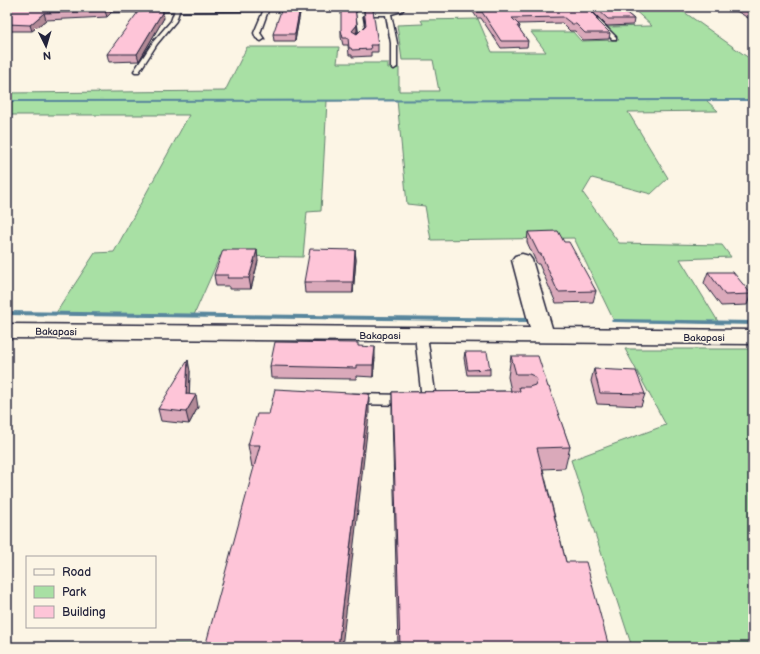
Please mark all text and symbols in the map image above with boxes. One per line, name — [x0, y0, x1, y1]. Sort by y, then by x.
north arrow — [26, 26, 66, 66]
text: N — [42, 49, 52, 62]
street label: Bakapasi — [35, 326, 77, 338]
street label: Bakapasi — [359, 330, 401, 342]
street label: Bakapasi — [683, 332, 725, 344]
legend — [26, 556, 156, 628]
text: Road — [62, 565, 91, 580]
text: Park — [62, 585, 86, 600]
text: Building — [62, 605, 106, 620]

